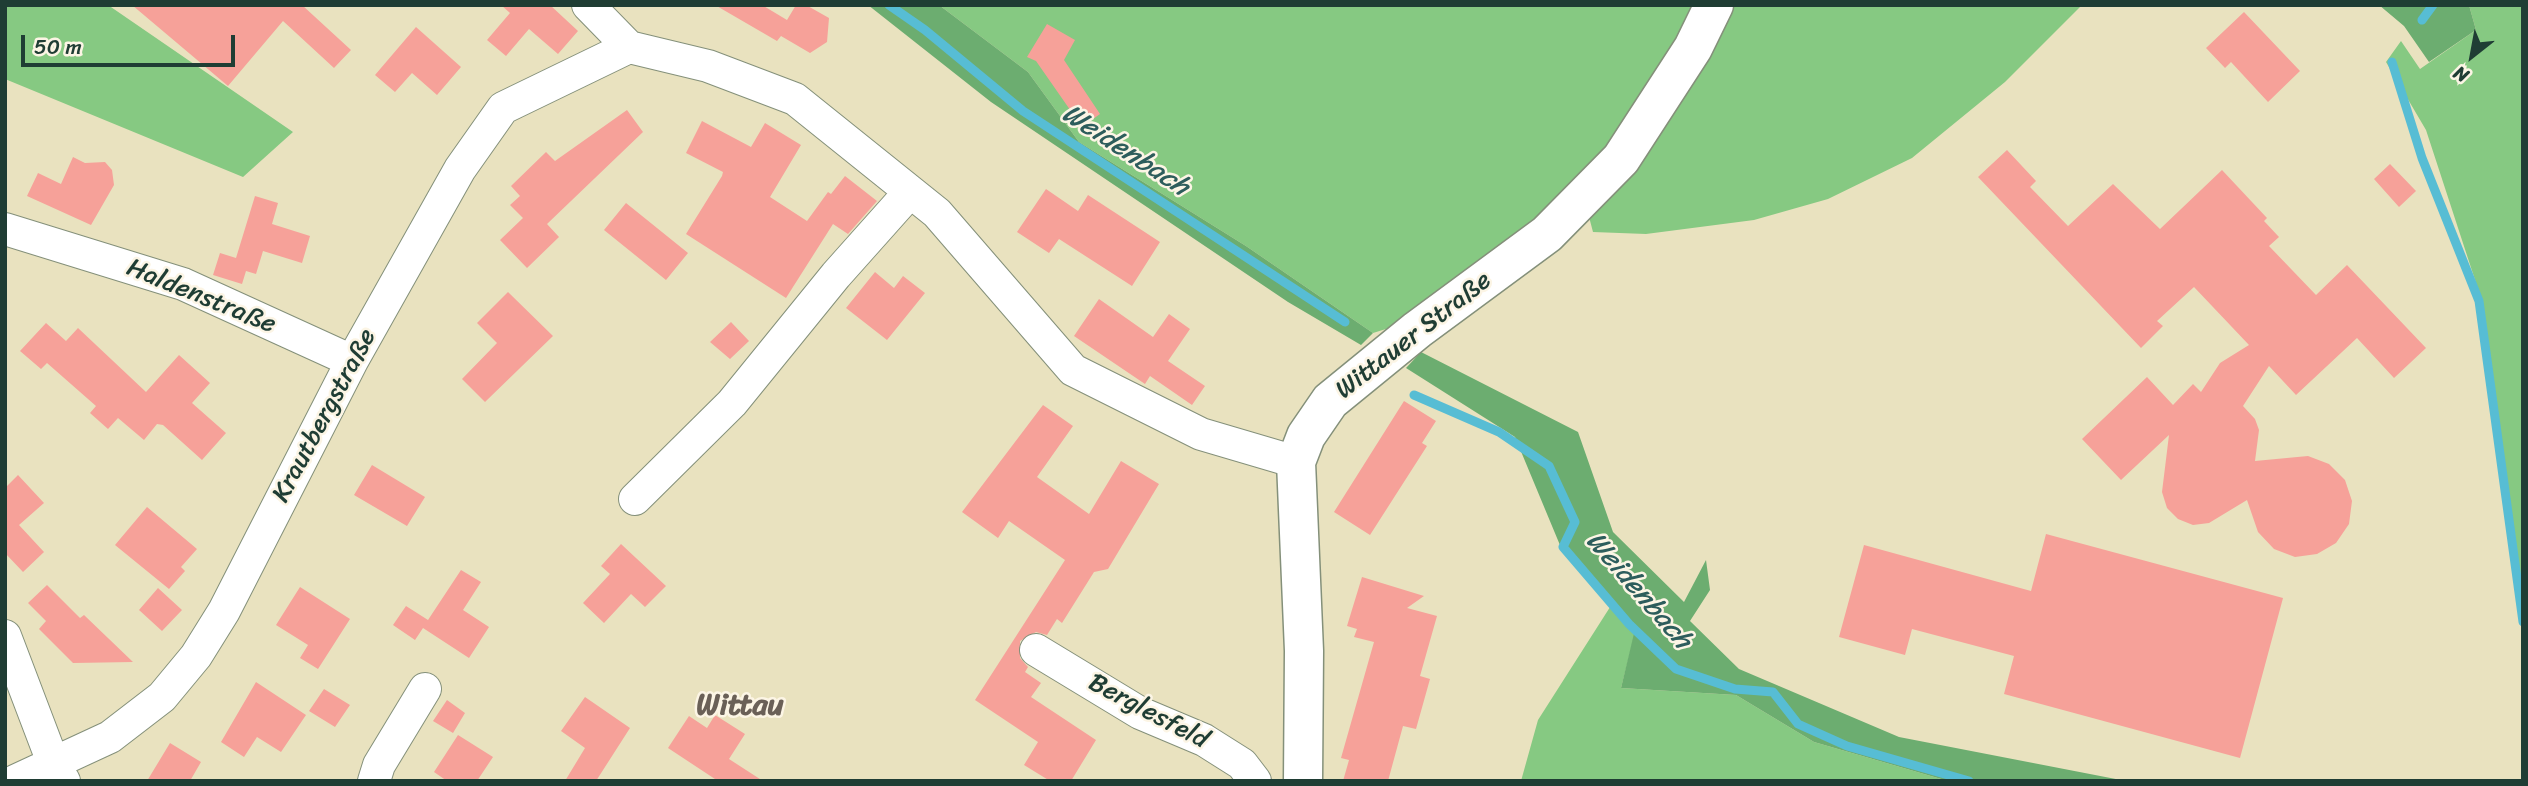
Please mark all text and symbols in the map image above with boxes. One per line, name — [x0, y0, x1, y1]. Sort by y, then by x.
scale bar — [24, 21, 238, 65]
north arrow — [2437, 21, 2507, 91]
text: 50 m — [34, 28, 82, 66]
text: N — [2447, 57, 2475, 92]
water label: Weidenbach — [1055, 98, 1195, 204]
street label: Haldenstraße — [122, 253, 280, 341]
street label: Wittauer Straße — [1330, 265, 1498, 407]
street label: Krautbergstraße — [266, 324, 384, 508]
water label: Weidenbach — [1578, 525, 1698, 657]
street label: Berglesfeld — [1083, 667, 1213, 757]
district label: Wittau — [696, 688, 784, 724]

